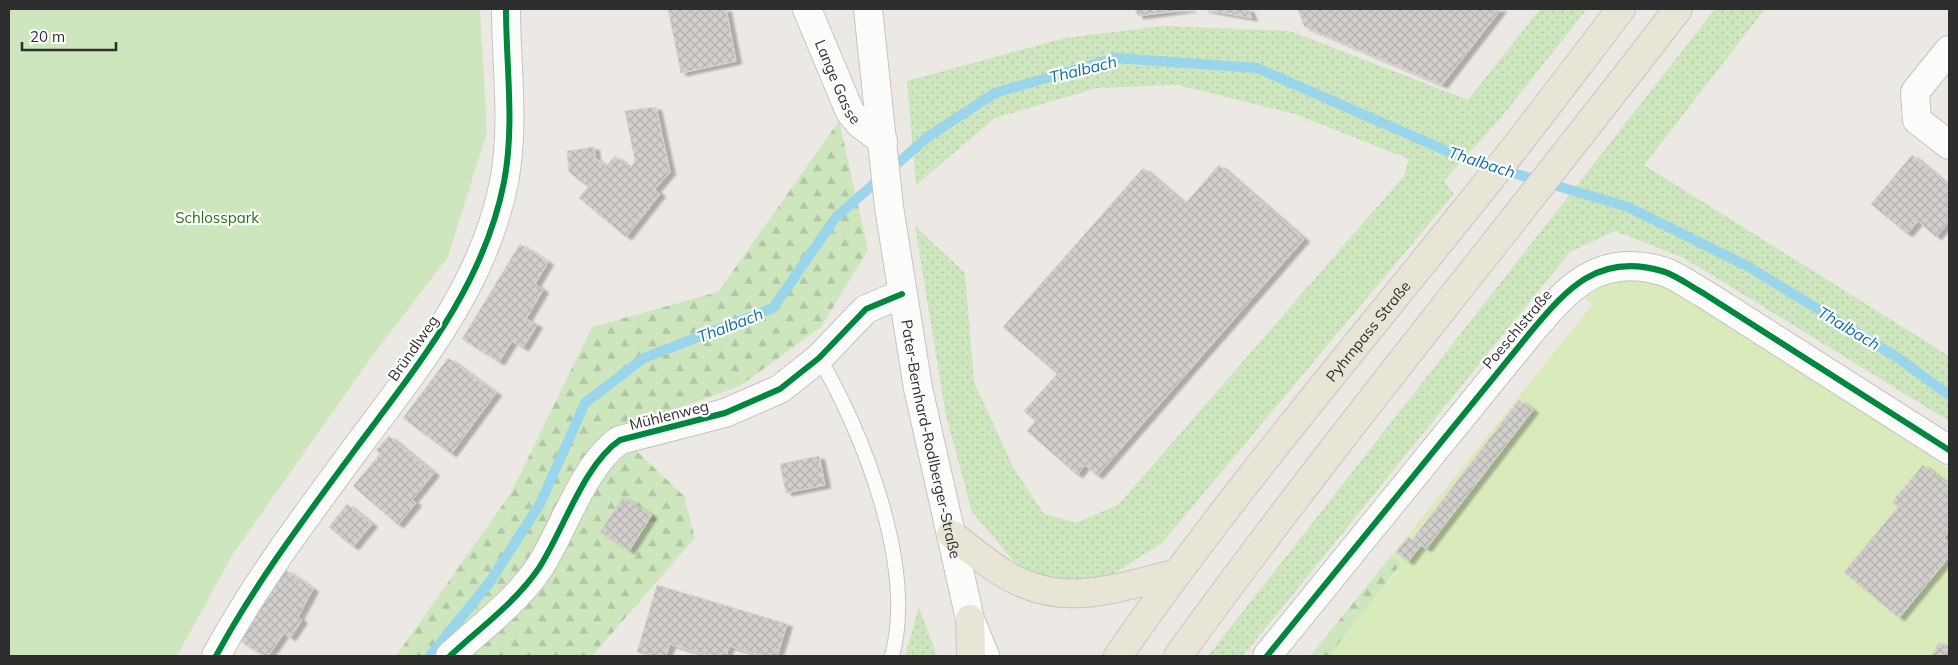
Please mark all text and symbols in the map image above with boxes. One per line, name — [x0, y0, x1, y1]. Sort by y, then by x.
scale bar — [22, 20, 116, 52]
text: 20 m — [30, 27, 65, 46]
street label: Lange Gasse — [811, 37, 865, 128]
water label: Thalbach — [1047, 51, 1119, 87]
water label: Thalbach — [1446, 142, 1518, 182]
park label: Schlosspark — [175, 208, 259, 227]
street label: Pyhrnpass Straße — [1321, 277, 1414, 385]
street label: Poeschlstraße — [1478, 285, 1556, 373]
water label: Thalbach — [1814, 302, 1884, 354]
water label: Thalbach — [694, 303, 766, 347]
street label: Bründlweg — [383, 312, 443, 384]
street label: Pater-Bernhard-Rodlberger-Straße — [898, 318, 966, 560]
street label: Mühlenweg — [627, 396, 711, 434]

